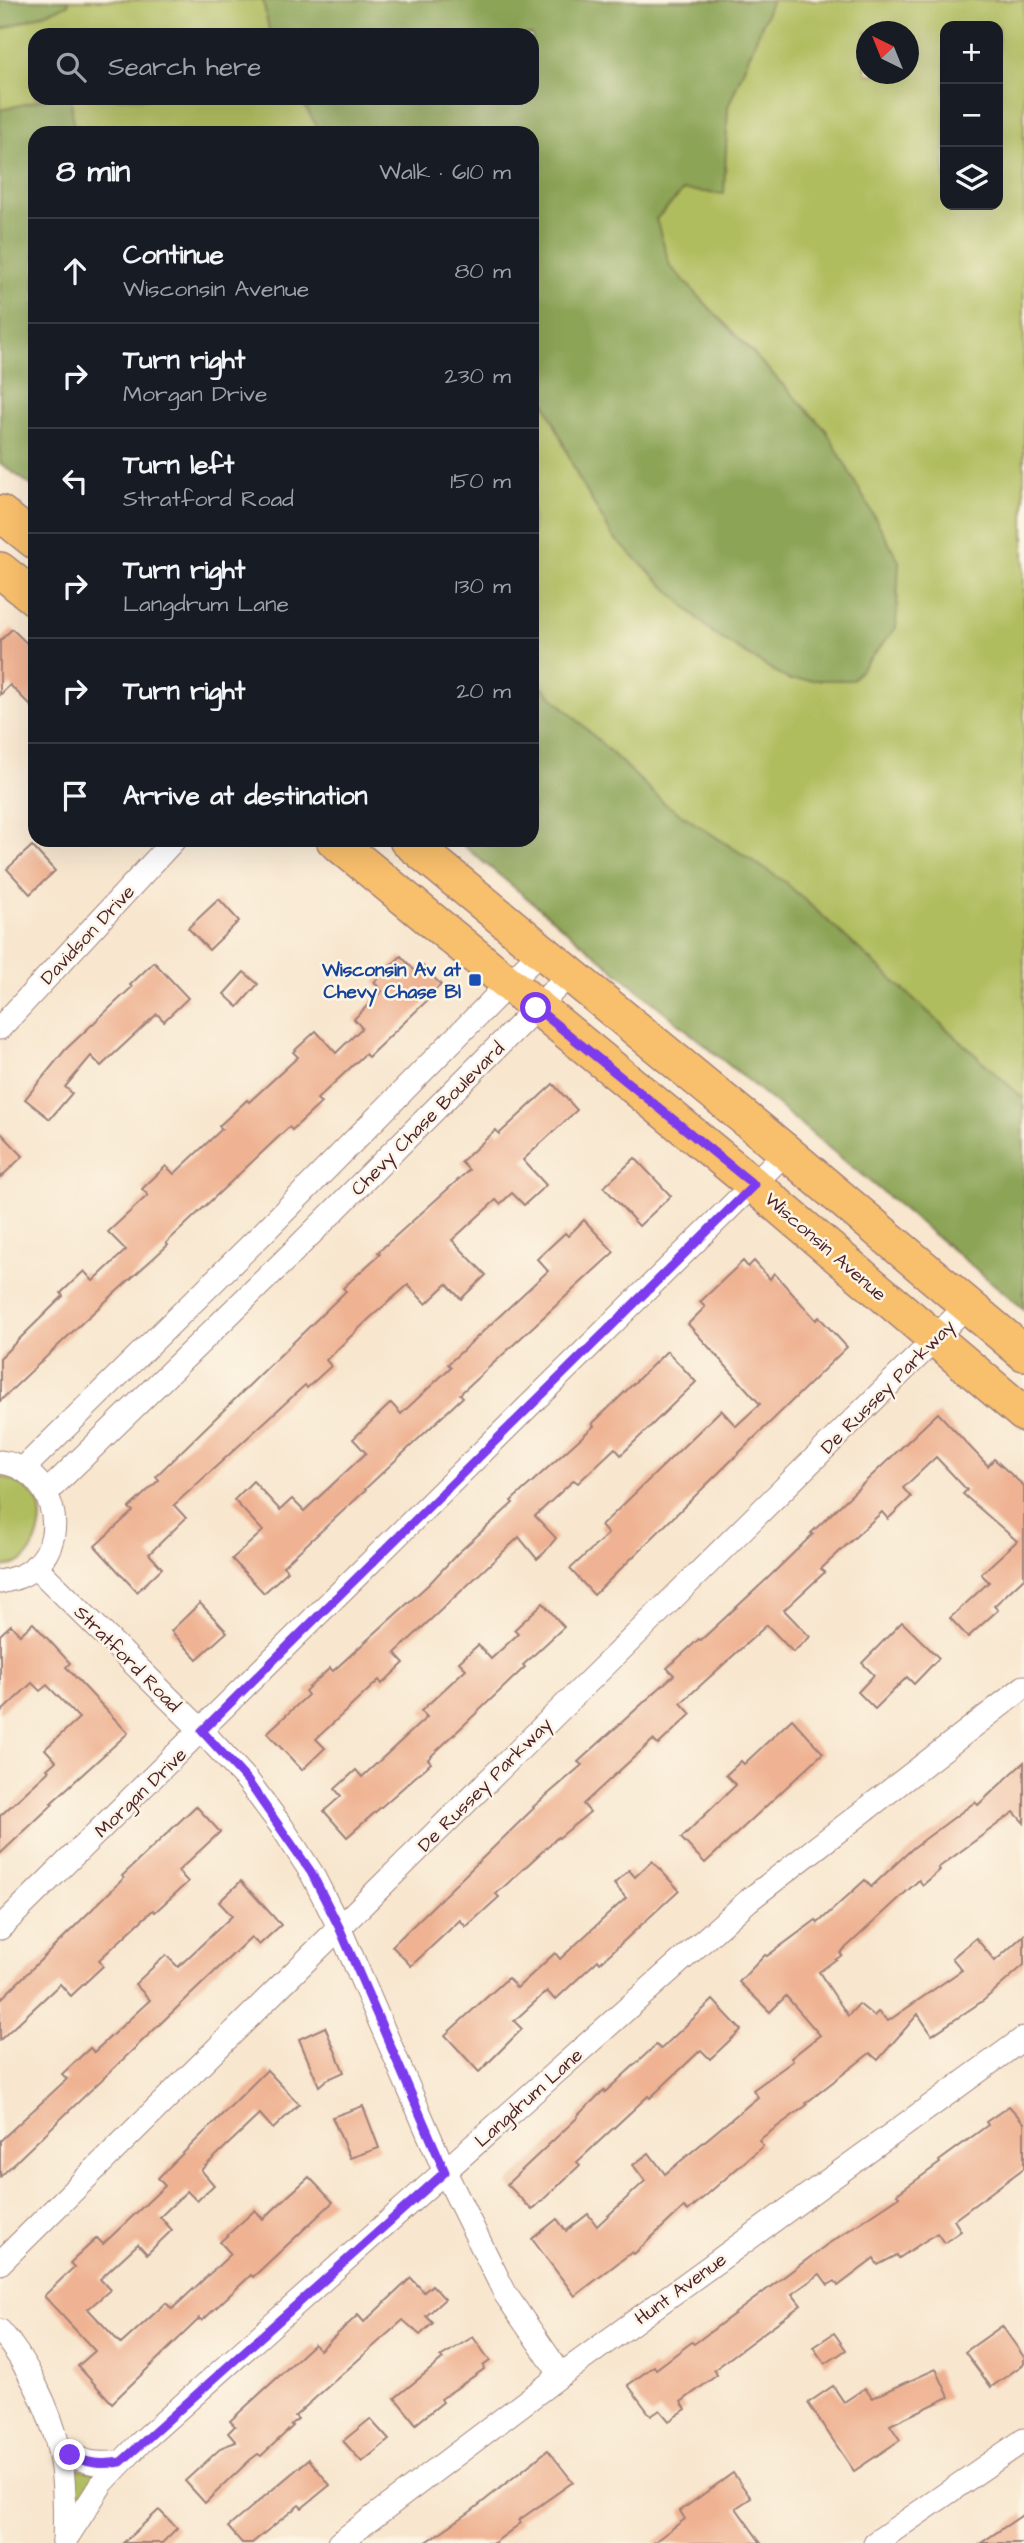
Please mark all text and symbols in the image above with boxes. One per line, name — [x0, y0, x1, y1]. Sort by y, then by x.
north arrow — [856, 21, 919, 84]
map controls — [940, 21, 1003, 210]
button: + — [940, 21, 1003, 84]
search box — [28, 28, 539, 105]
icon: search — [52, 48, 90, 86]
text: Search here — [108, 49, 261, 85]
button: − — [940, 84, 1003, 147]
button: layers — [940, 147, 1003, 210]
text: 8 min — [56, 151, 130, 193]
text: Walk · 610 m — [379, 156, 511, 188]
text: Continue — [123, 237, 224, 273]
icon: ahead — [56, 252, 94, 290]
text: 80 m — [454, 255, 511, 287]
text: Wisconsin Avenue — [123, 273, 309, 305]
text: Turn right — [123, 342, 245, 378]
icon: right — [56, 357, 94, 395]
text: 230 m — [445, 360, 511, 392]
text: Morgan Drive — [123, 378, 267, 410]
text: Turn left — [123, 447, 234, 483]
icon: left — [56, 462, 94, 500]
text: 150 m — [450, 465, 511, 497]
text: Stratford Road — [123, 483, 294, 515]
text: Turn right — [123, 552, 245, 588]
icon: right — [56, 567, 94, 605]
text: 130 m — [455, 570, 511, 602]
text: Langdrum Lane — [123, 588, 289, 620]
icon: right — [56, 672, 94, 710]
text: Turn right — [123, 673, 245, 709]
text: 20 m — [456, 675, 511, 707]
icon: arrive — [56, 777, 94, 815]
text: Arrive at destination — [123, 778, 368, 814]
street label: Davidson Drive — [35, 879, 141, 991]
place label: Wisconsin Av at Chevy Chase Bl — [321, 957, 461, 1007]
marker: Wisconsin Av at Chevy Chase Bl — [467, 972, 483, 988]
route start — [520, 992, 551, 1023]
street label: Chevy Chase Boulevard — [345, 1036, 512, 1203]
street label: Wisconsin Avenue — [758, 1187, 892, 1308]
street label: De Russey Parkway — [815, 1313, 962, 1461]
street label: Stratford Road — [67, 1600, 187, 1719]
street label: De Russey Parkway — [412, 1711, 559, 1859]
street label: Morgan Drive — [89, 1742, 194, 1845]
street label: Langdrum Lane — [469, 2042, 590, 2155]
street label: Hunt Avenue — [629, 2247, 732, 2332]
route end — [54, 2439, 85, 2470]

